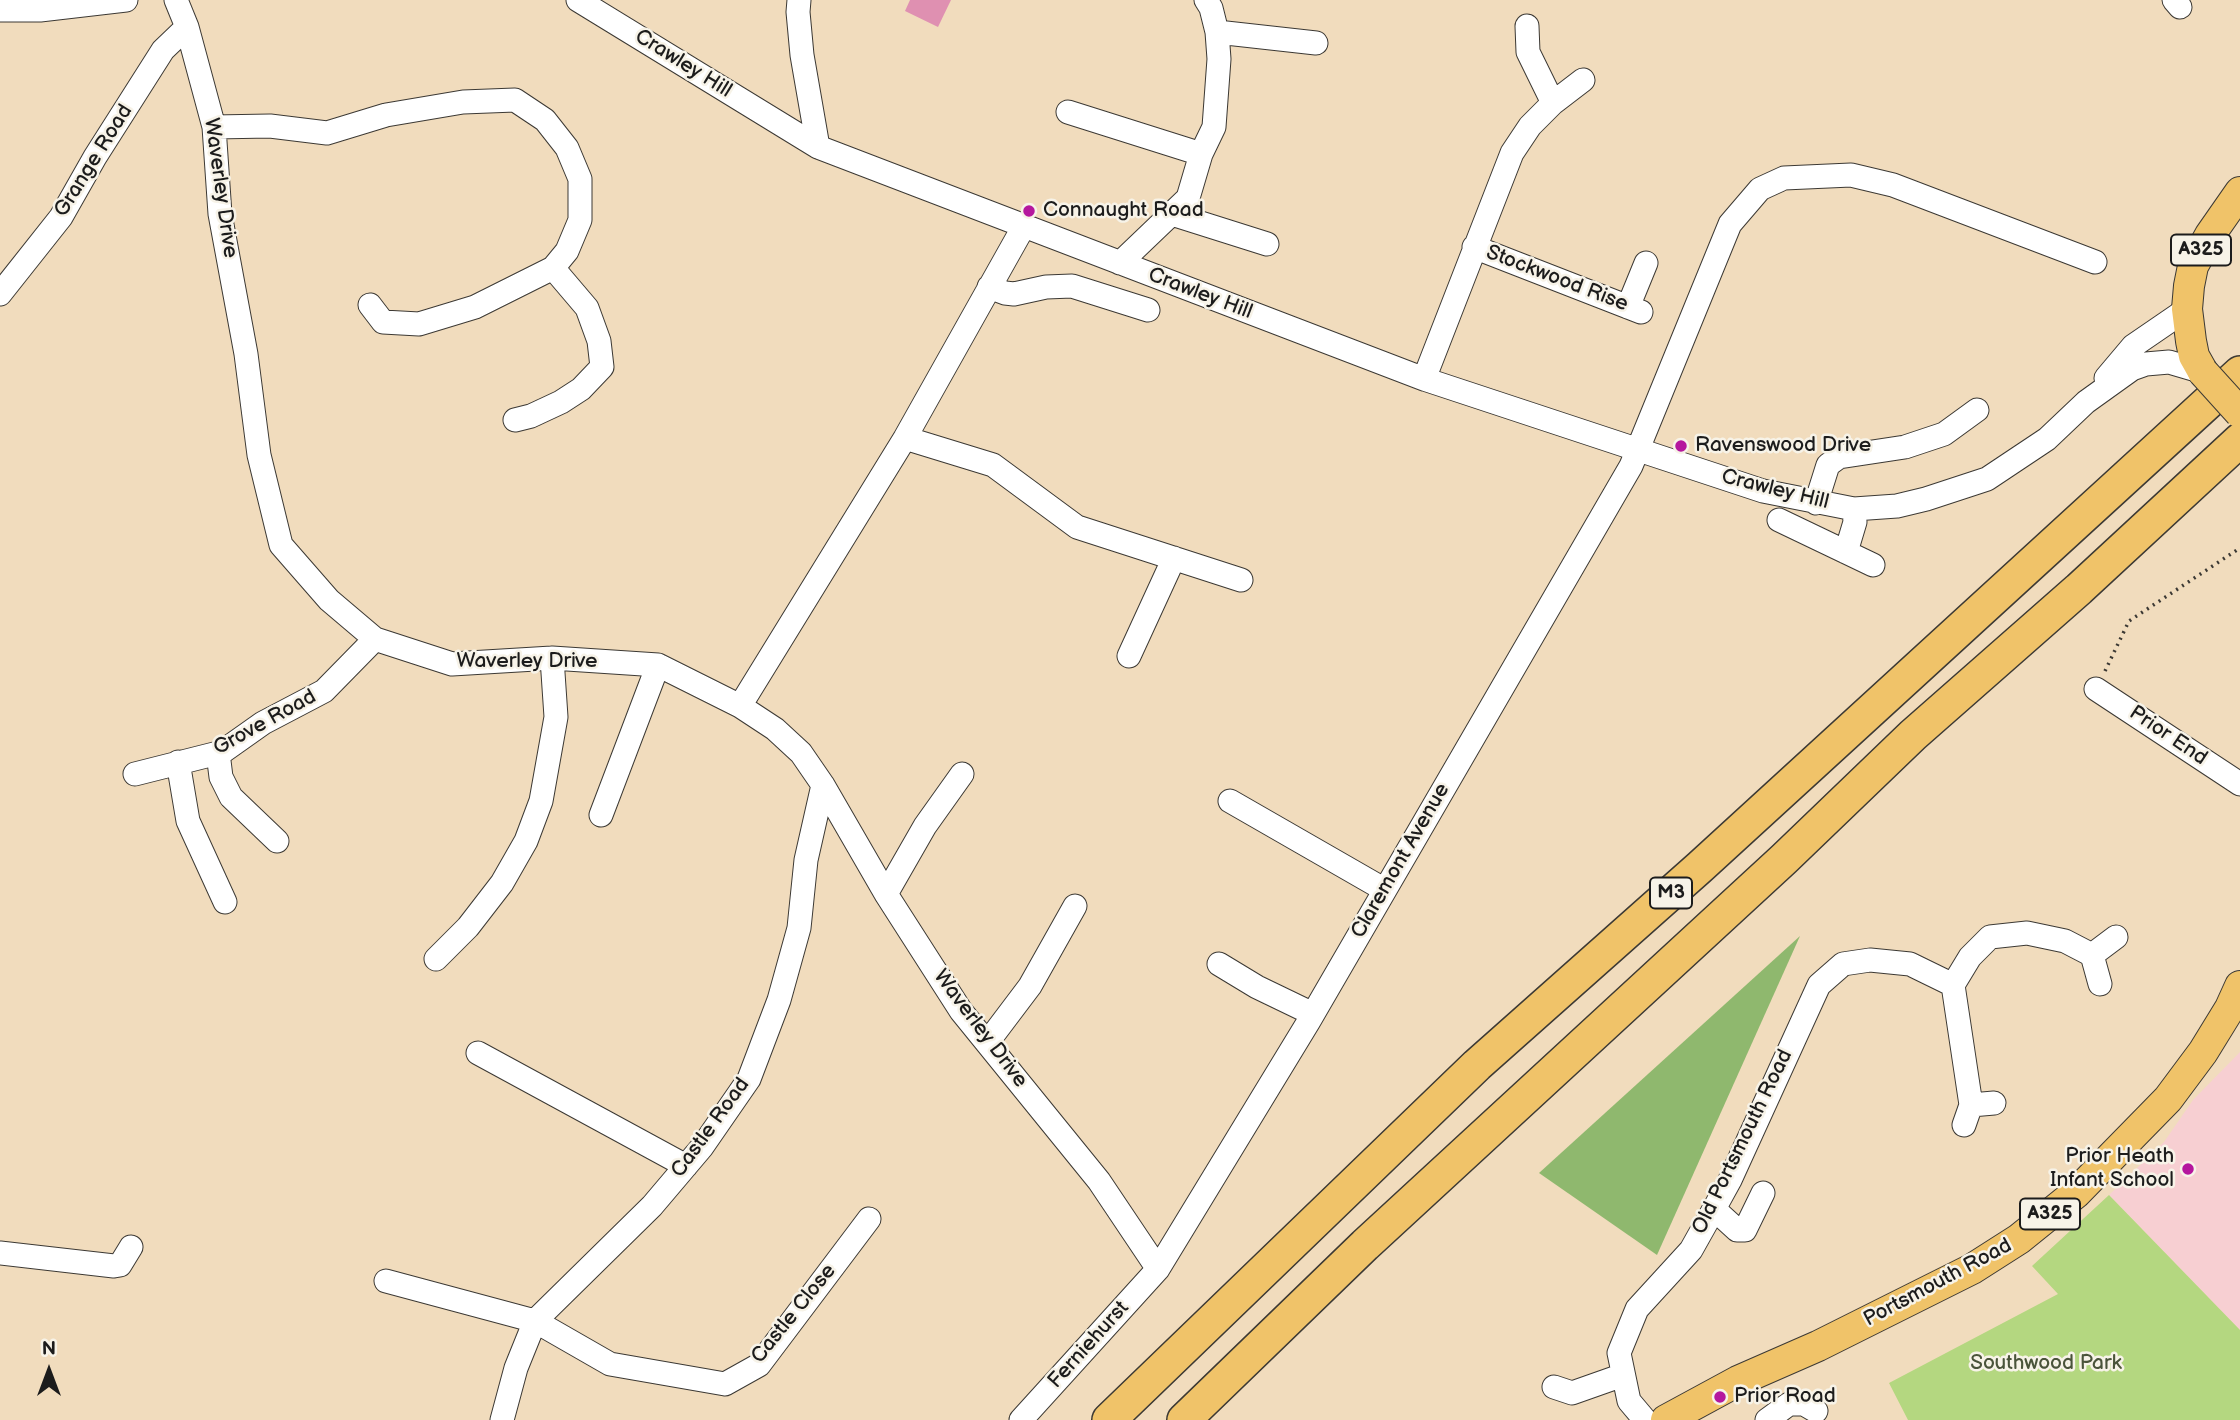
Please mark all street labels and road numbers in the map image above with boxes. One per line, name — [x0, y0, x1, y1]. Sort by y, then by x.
street label: Crawley Hill — [630, 24, 736, 104]
street label: Grange Road — [49, 100, 139, 222]
street label: Waverley Drive — [198, 116, 242, 260]
road number: A325 — [2171, 234, 2231, 266]
street label: Stockwood Rise — [1482, 240, 1632, 318]
street label: Crawley Hill — [1144, 263, 1256, 325]
street label: Crawley Hill — [1719, 465, 1831, 515]
street label: Waverley Drive — [456, 649, 598, 675]
street label: Grove Road — [209, 684, 321, 762]
street label: Prior End — [2124, 701, 2212, 771]
street label: Claremont Avenue — [1346, 779, 1456, 943]
road number: M3 — [1650, 878, 1692, 908]
street label: Waverley Drive — [927, 965, 1033, 1093]
street label: Old Portsmouth Road — [1687, 1046, 1799, 1238]
street label: Castle Road — [666, 1073, 756, 1183]
road number: A325 — [2020, 1198, 2080, 1230]
street label: Portsmouth Road — [1860, 1233, 2016, 1333]
street label: Castle Close — [746, 1259, 842, 1369]
street label: Ferniehurst — [1043, 1296, 1135, 1394]

